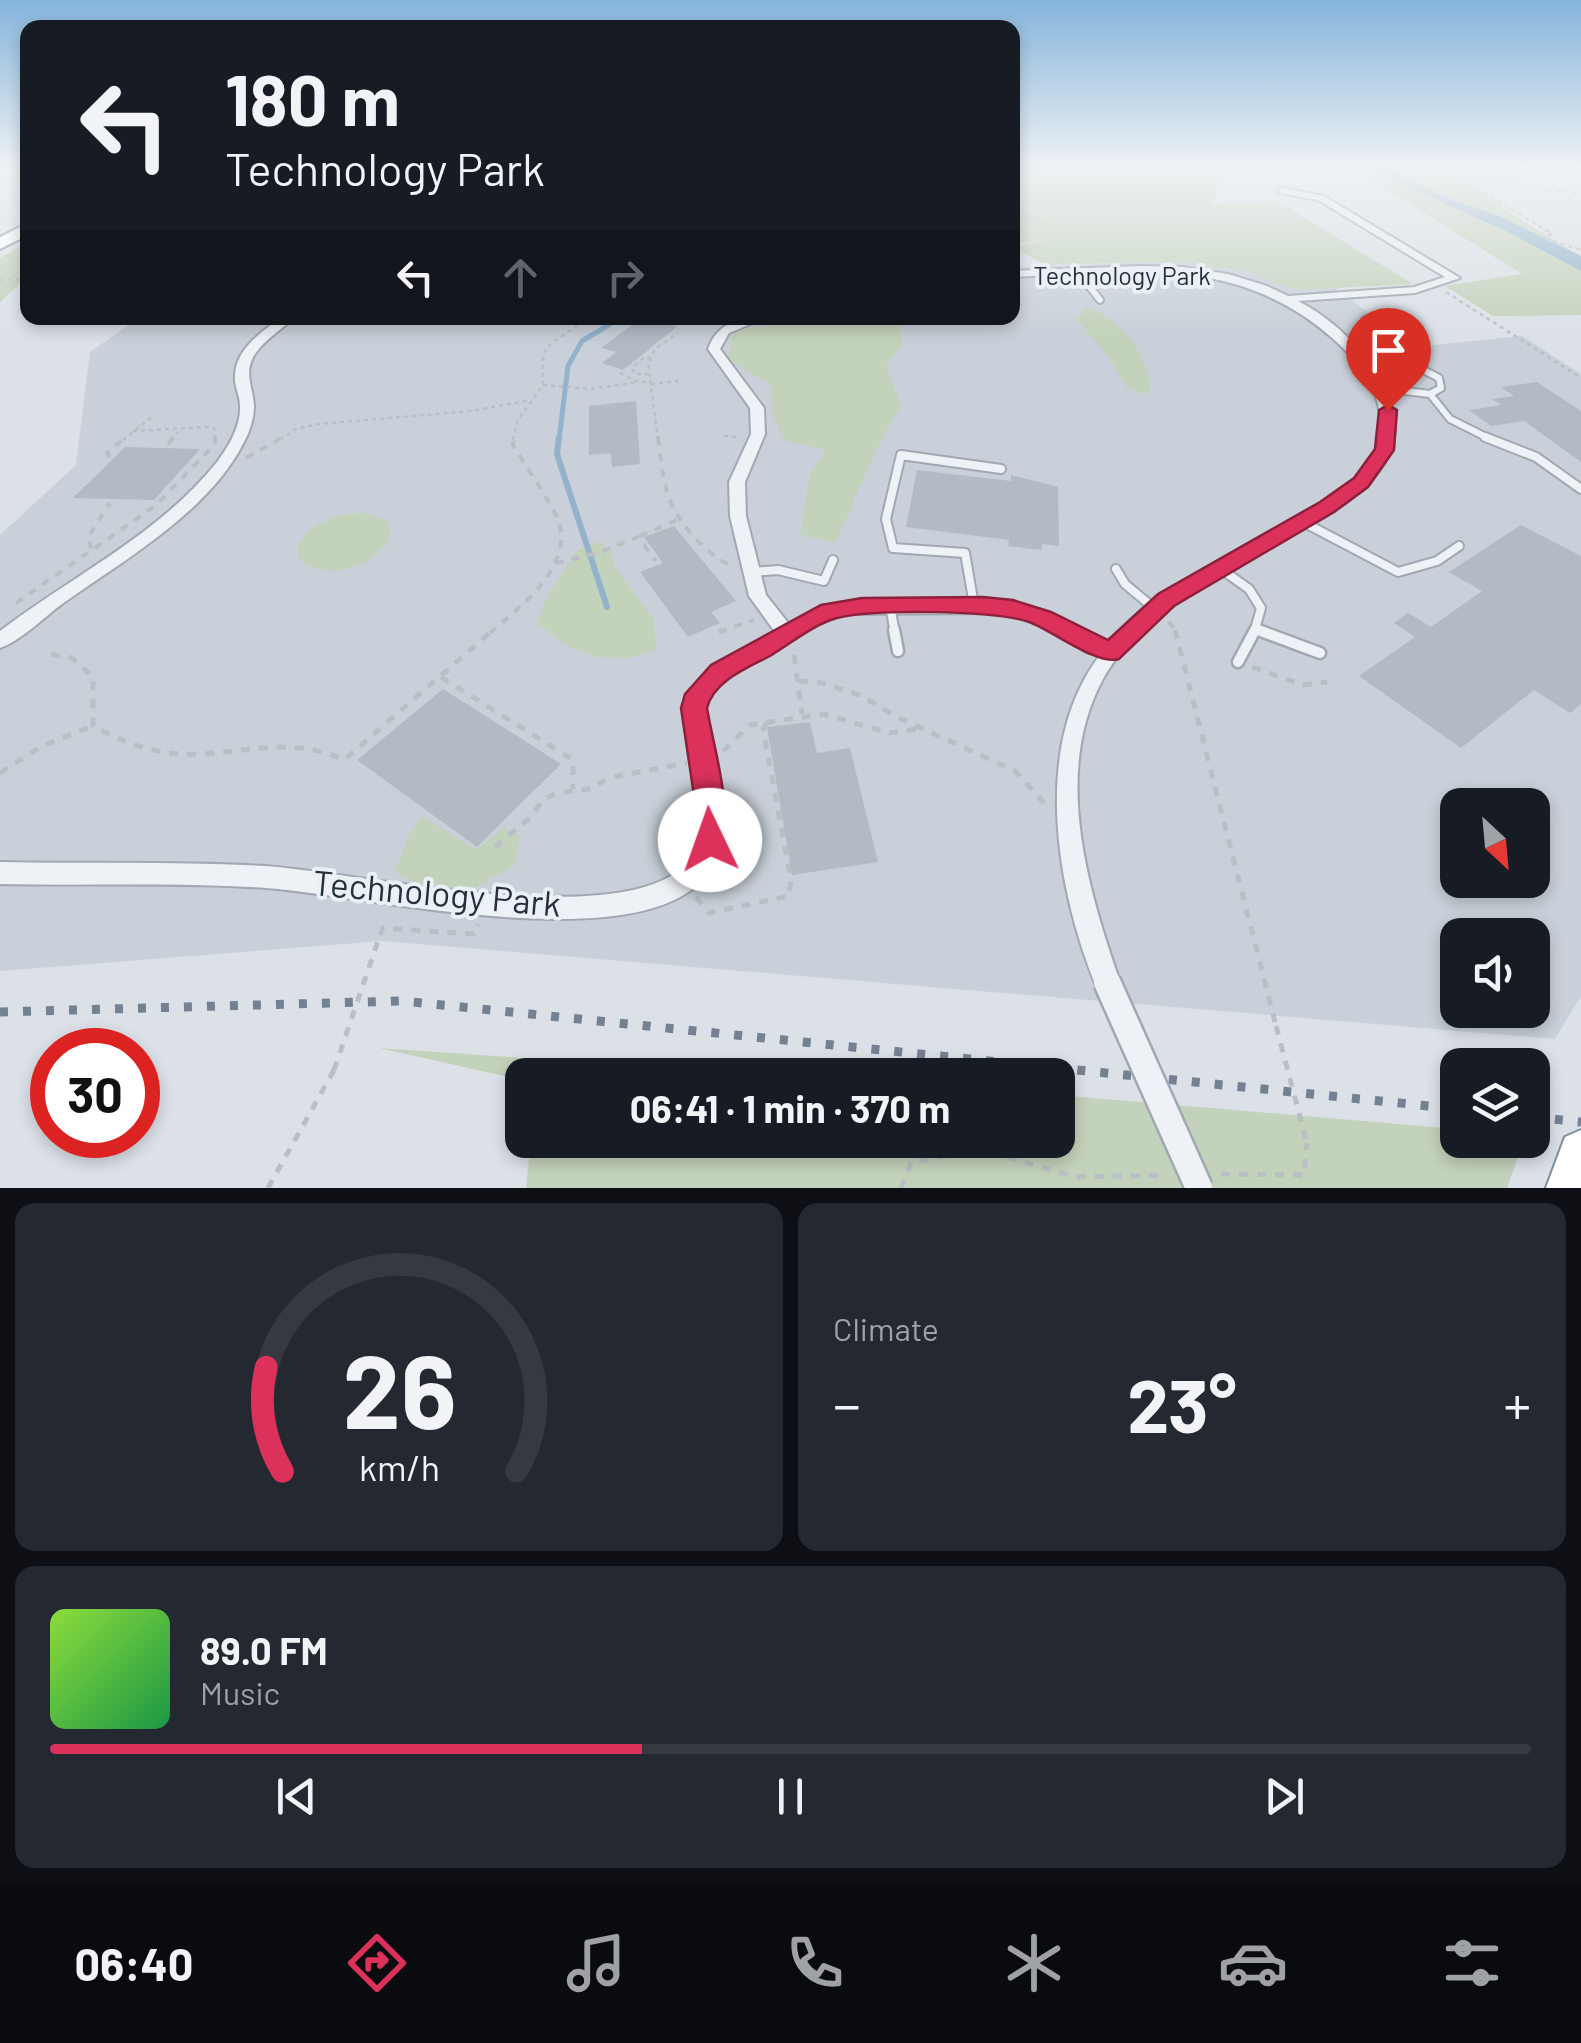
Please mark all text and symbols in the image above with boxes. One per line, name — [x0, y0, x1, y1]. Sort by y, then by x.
text: 180 m — [225, 56, 400, 140]
icon: left — [60, 60, 190, 190]
text: Technology Park — [225, 141, 545, 195]
icon: left — [388, 250, 443, 305]
icon: ahead — [493, 250, 548, 305]
icon: right — [598, 250, 653, 305]
street label: Technology Park — [1033, 260, 1211, 290]
pin — [1346, 308, 1431, 411]
icon: arrive — [1361, 323, 1416, 378]
position arrow — [658, 788, 762, 892]
north arrow — [1440, 788, 1550, 898]
map controls — [1440, 788, 1550, 1158]
street label: Technology Park — [311, 860, 563, 924]
button: sound — [1440, 918, 1550, 1028]
speed limit sign: 30 — [30, 1028, 160, 1158]
button: layers — [1440, 1048, 1550, 1158]
text: 06:41 · 1 min · 370 m — [630, 1085, 950, 1131]
text: Climate — [833, 1309, 939, 1347]
text: 26 — [342, 1325, 456, 1450]
text: 23° — [1127, 1358, 1237, 1448]
text: − — [833, 1370, 861, 1436]
text: + — [1503, 1370, 1531, 1436]
text: km/h — [359, 1445, 439, 1488]
text: 89.0 FM — [200, 1627, 328, 1673]
text: Music — [200, 1673, 280, 1711]
icon: previous — [269, 1769, 324, 1824]
icon: pause — [763, 1769, 818, 1824]
icon: next — [1257, 1769, 1312, 1824]
icon: directions — [342, 1928, 412, 1998]
icon: music — [561, 1928, 631, 1998]
icon: phone — [780, 1928, 850, 1998]
icon: climate — [999, 1928, 1069, 1998]
icon: car — [1218, 1928, 1288, 1998]
icon: filters — [1437, 1928, 1507, 1998]
text: 06:40 — [74, 1936, 194, 1990]

